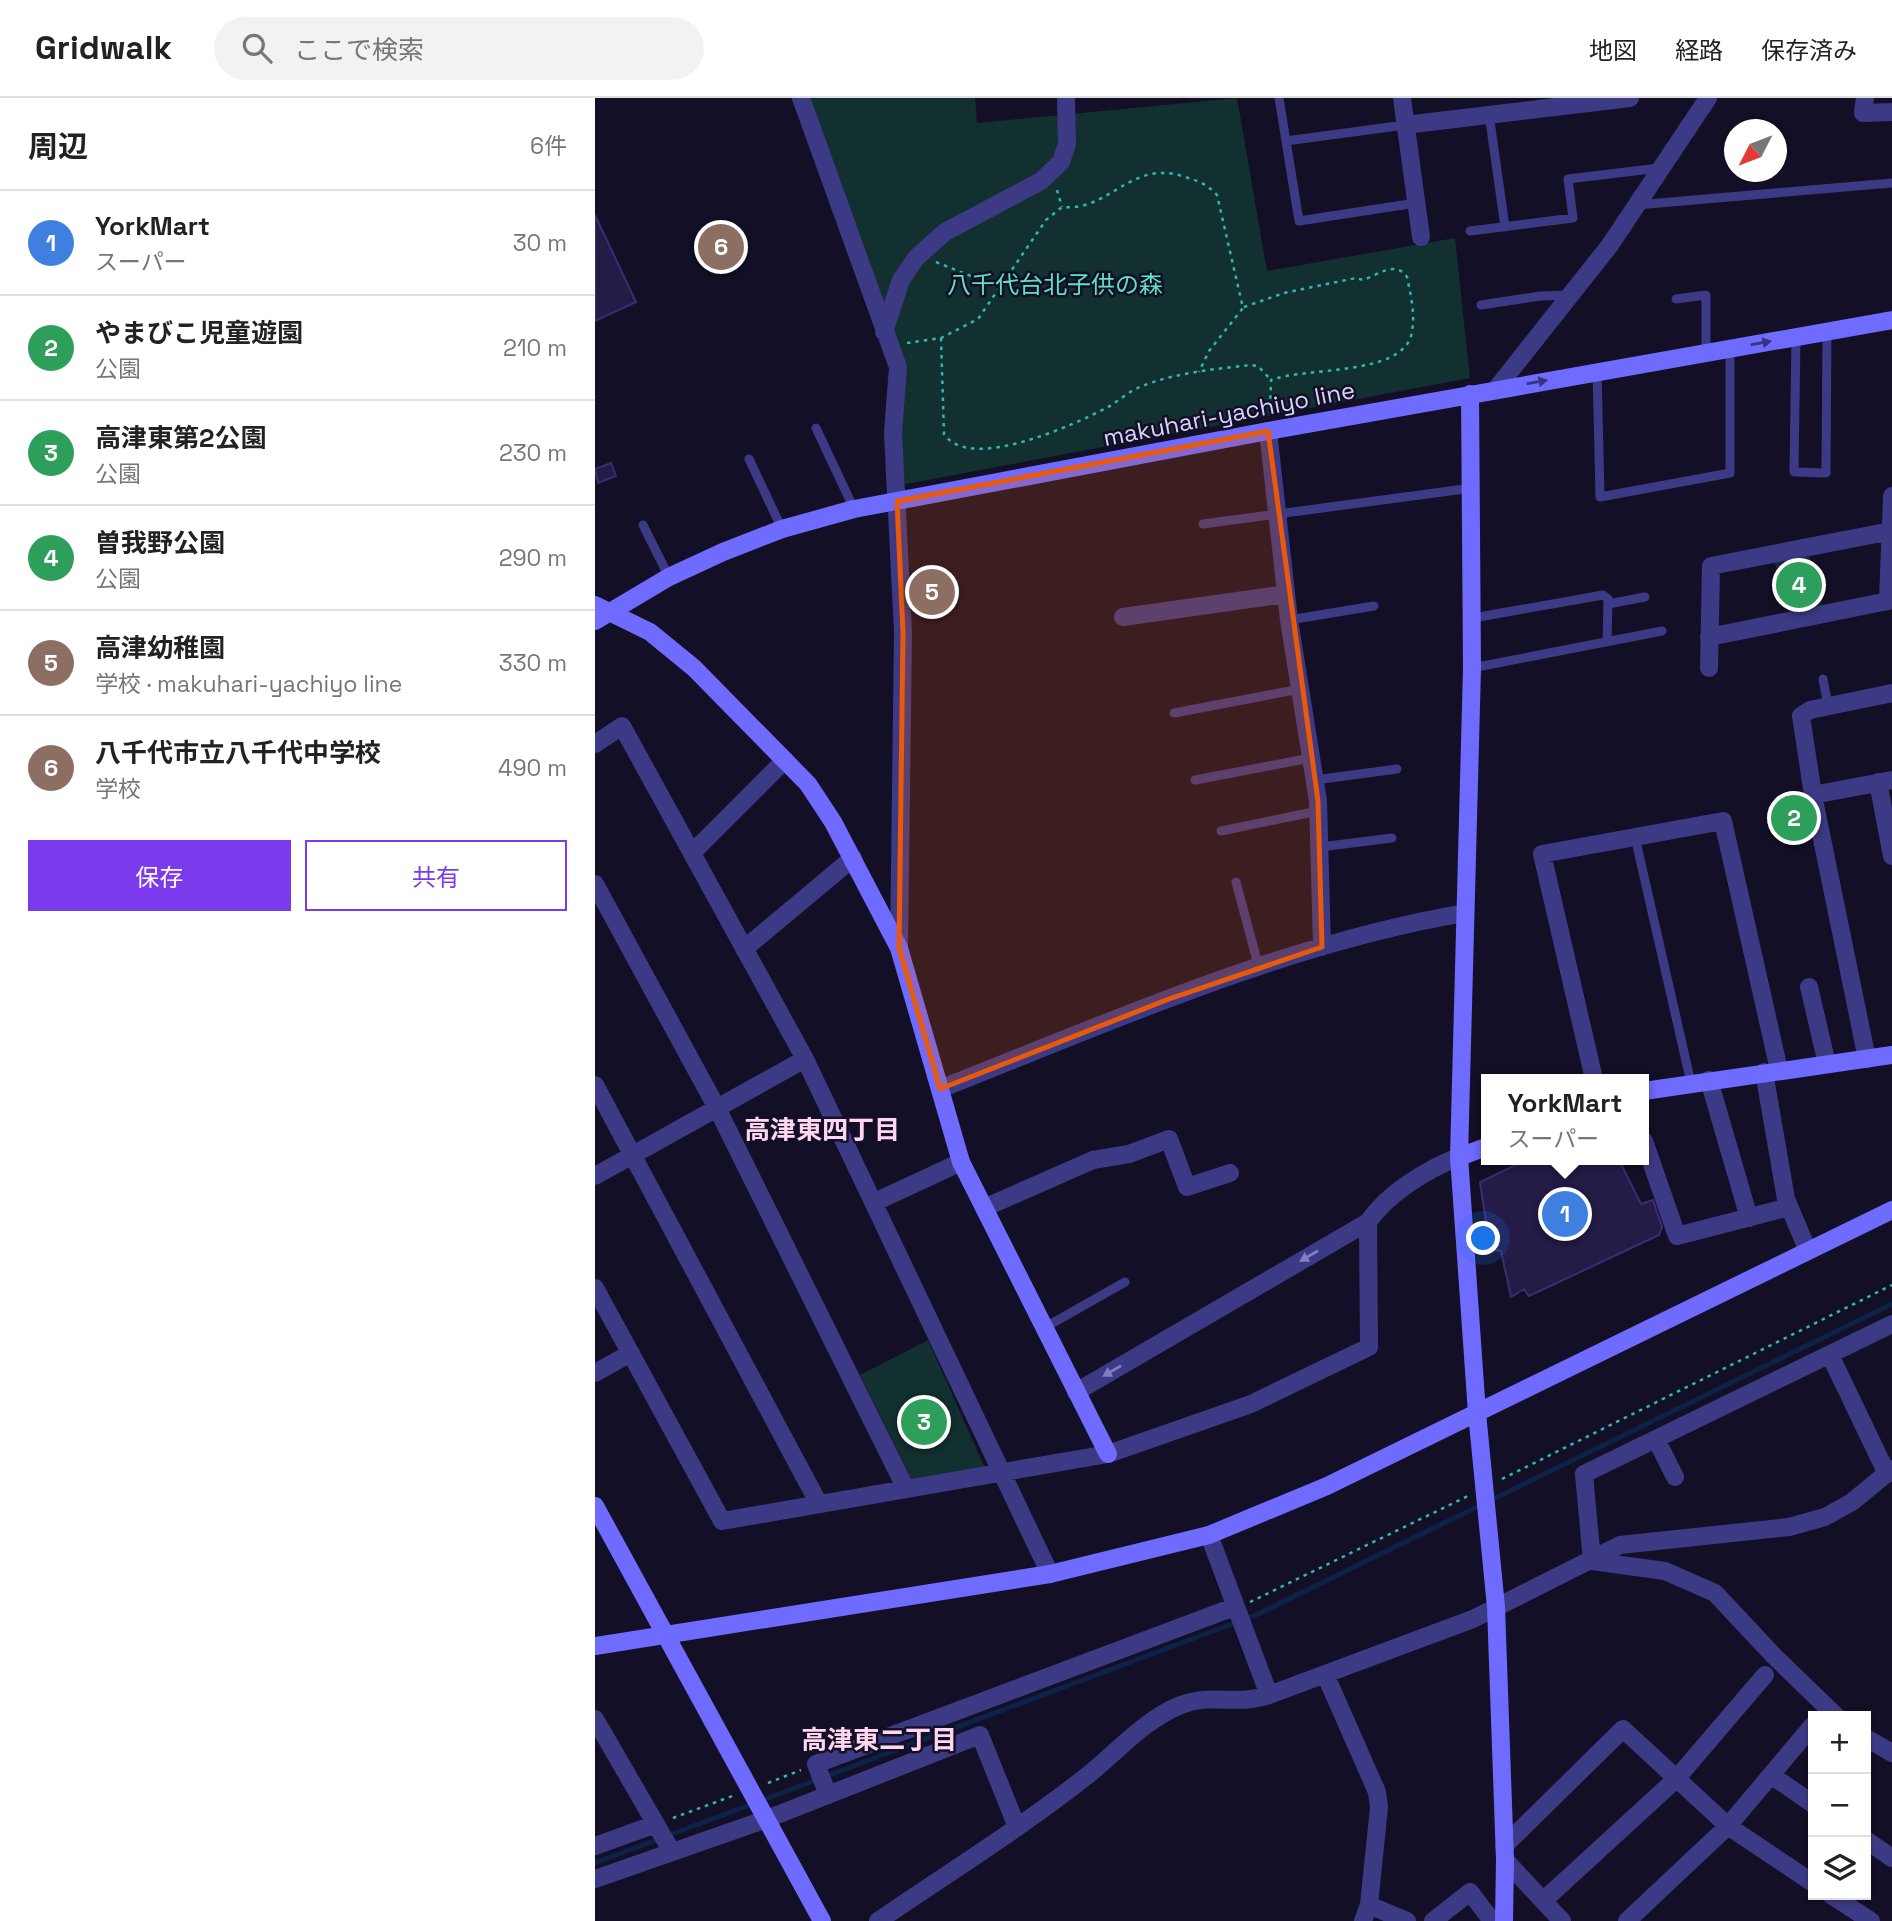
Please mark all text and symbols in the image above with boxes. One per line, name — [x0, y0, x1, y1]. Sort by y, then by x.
search box — [214, 17, 704, 80]
text: Gridwalk — [35, 27, 172, 69]
icon: search — [238, 29, 276, 67]
text: ここで検索 — [294, 33, 424, 67]
text: 地図 — [1589, 35, 1637, 66]
text: 経路 — [1675, 35, 1723, 66]
text: 保存済み — [1761, 35, 1857, 66]
north arrow — [1724, 119, 1787, 182]
text: 周辺 — [28, 127, 88, 166]
text: 6件 — [530, 131, 567, 161]
text: YorkMart — [95, 209, 210, 243]
pin: 6 — [698, 221, 744, 273]
text: 1 — [46, 228, 56, 258]
text: 30 m — [513, 228, 567, 258]
text: スーパー — [95, 247, 187, 277]
park label: 八千代台北子供の森 — [947, 269, 1163, 300]
text: やまびこ児童遊園 — [95, 316, 303, 350]
text: 2 — [44, 333, 58, 363]
text: 210 m — [503, 333, 567, 363]
one-way arrow — [1750, 337, 1772, 348]
text: 公園 — [95, 354, 141, 384]
street label: makuhari-yachiyo line — [1100, 374, 1357, 453]
one-way arrow — [1526, 376, 1548, 387]
text: 高津東第2公園 — [95, 421, 266, 455]
text: 3 — [44, 438, 58, 468]
text: 230 m — [499, 438, 567, 468]
text: 公園 — [95, 459, 141, 489]
text: 曽我野公園 — [95, 526, 225, 560]
text: 4 — [44, 543, 58, 573]
text: 290 m — [499, 543, 567, 573]
pin: 4 — [1776, 559, 1822, 611]
text: 公園 — [95, 564, 141, 594]
pin: 5 — [909, 566, 955, 618]
text: 高津幼稚園 — [95, 631, 225, 665]
text: 5 — [44, 648, 58, 678]
text: 330 m — [499, 648, 567, 678]
text: 学校 · makuhari-yachiyo line — [95, 669, 402, 699]
text: 八千代市立八千代中学校 — [95, 736, 381, 770]
text: 6 — [44, 753, 58, 783]
text: 490 m — [498, 753, 567, 783]
text: 学校 — [95, 774, 141, 804]
pin: 2 — [1771, 792, 1817, 844]
button: 保存 — [28, 840, 291, 911]
button: 共有 — [305, 840, 567, 911]
popup — [1481, 1074, 1649, 1165]
text: YorkMart — [1508, 1086, 1622, 1120]
district label: 高津東四丁目 — [744, 1113, 900, 1147]
text: スーパー — [1508, 1124, 1599, 1154]
pin: 1 — [1542, 1188, 1588, 1240]
your location — [1466, 1221, 1500, 1255]
one-way arrow — [1299, 1250, 1319, 1262]
one-way arrow — [1103, 1364, 1122, 1377]
pin: 3 — [901, 1396, 947, 1448]
map controls — [1808, 1711, 1871, 1900]
button: + — [1808, 1711, 1871, 1774]
district label: 高津東二丁目 — [801, 1723, 957, 1757]
button: − — [1808, 1774, 1871, 1837]
button: layers — [1808, 1837, 1871, 1900]

